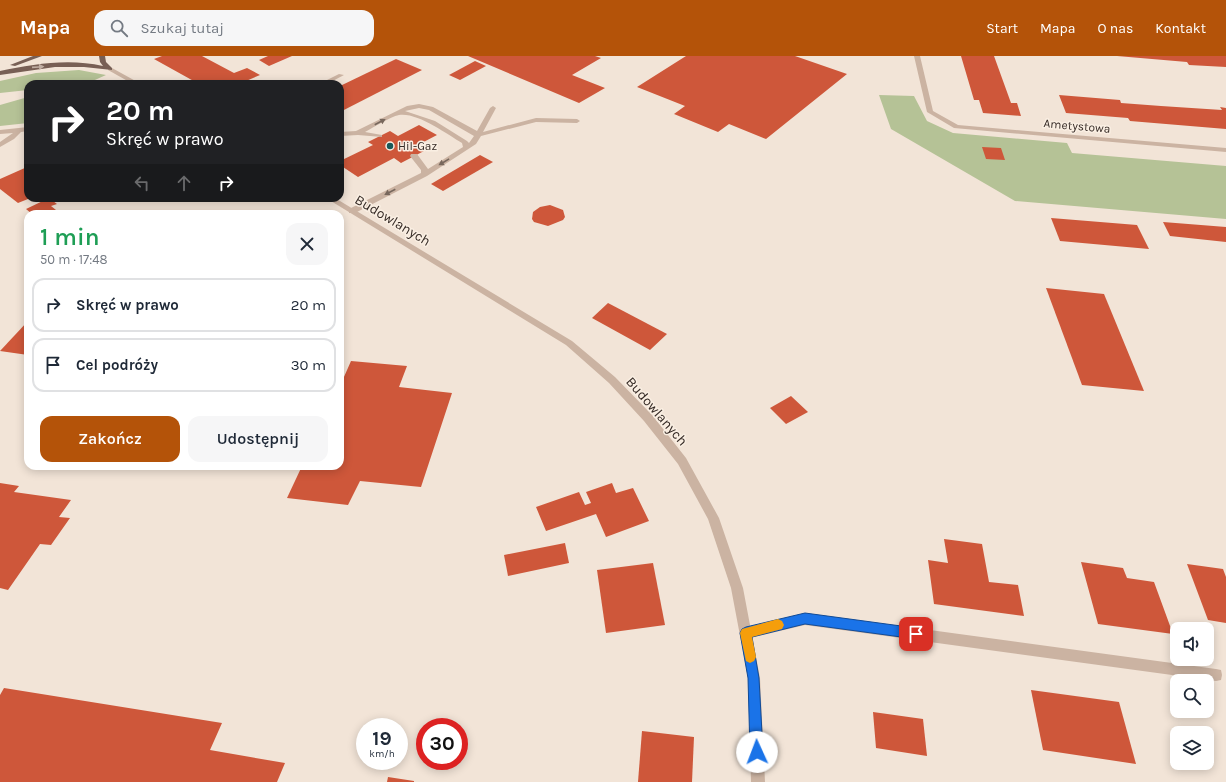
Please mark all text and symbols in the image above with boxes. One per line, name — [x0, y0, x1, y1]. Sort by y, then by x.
search box — [94, 10, 374, 46]
text: Mapa — [20, 17, 70, 39]
icon: search — [108, 17, 130, 39]
text: Szukaj tutaj — [140, 19, 224, 37]
text: Start — [986, 20, 1018, 37]
text: Mapa — [1040, 20, 1075, 37]
text: O nas — [1097, 20, 1133, 37]
text: Kontakt — [1155, 20, 1206, 37]
one-way arrow — [32, 64, 44, 71]
text: 20 m — [106, 94, 174, 127]
icon: right — [40, 96, 92, 148]
street label: Ametystowa — [1043, 116, 1111, 136]
one-way arrow — [374, 119, 385, 125]
text: Skręć w prawo — [106, 128, 223, 150]
place label: Hil-Gaz — [398, 139, 437, 153]
marker: Hil-Gaz — [385, 141, 395, 151]
one-way arrow — [438, 158, 450, 165]
icon: left — [131, 172, 153, 194]
icon: ahead — [173, 172, 195, 194]
icon: right — [215, 172, 237, 194]
one-way arrow — [384, 189, 395, 195]
street label: Budowlanych — [352, 191, 434, 250]
text: 1 min — [40, 223, 100, 251]
button: close — [286, 223, 328, 265]
text: 50 m · 17:48 — [40, 252, 107, 267]
icon: right — [42, 294, 64, 316]
text: Skręć w prawo — [76, 296, 179, 314]
text: 20 m — [291, 296, 326, 314]
icon: arrive — [42, 354, 64, 376]
text: Cel podróży — [76, 356, 158, 374]
text: 30 m — [291, 356, 326, 374]
street label: Budowlanych — [622, 373, 691, 449]
button: Zakończ — [40, 416, 180, 462]
button: Udostępnij — [188, 416, 328, 462]
pin — [899, 617, 933, 651]
map controls — [1170, 622, 1214, 770]
button: sound — [1170, 622, 1214, 666]
icon: arrive — [905, 623, 927, 645]
button: search — [1170, 674, 1214, 718]
speed limit sign: 30 — [416, 718, 468, 770]
button: layers — [1170, 726, 1214, 770]
text: 19 — [372, 727, 392, 750]
position arrow — [736, 731, 778, 773]
text: km/h — [369, 748, 395, 760]

